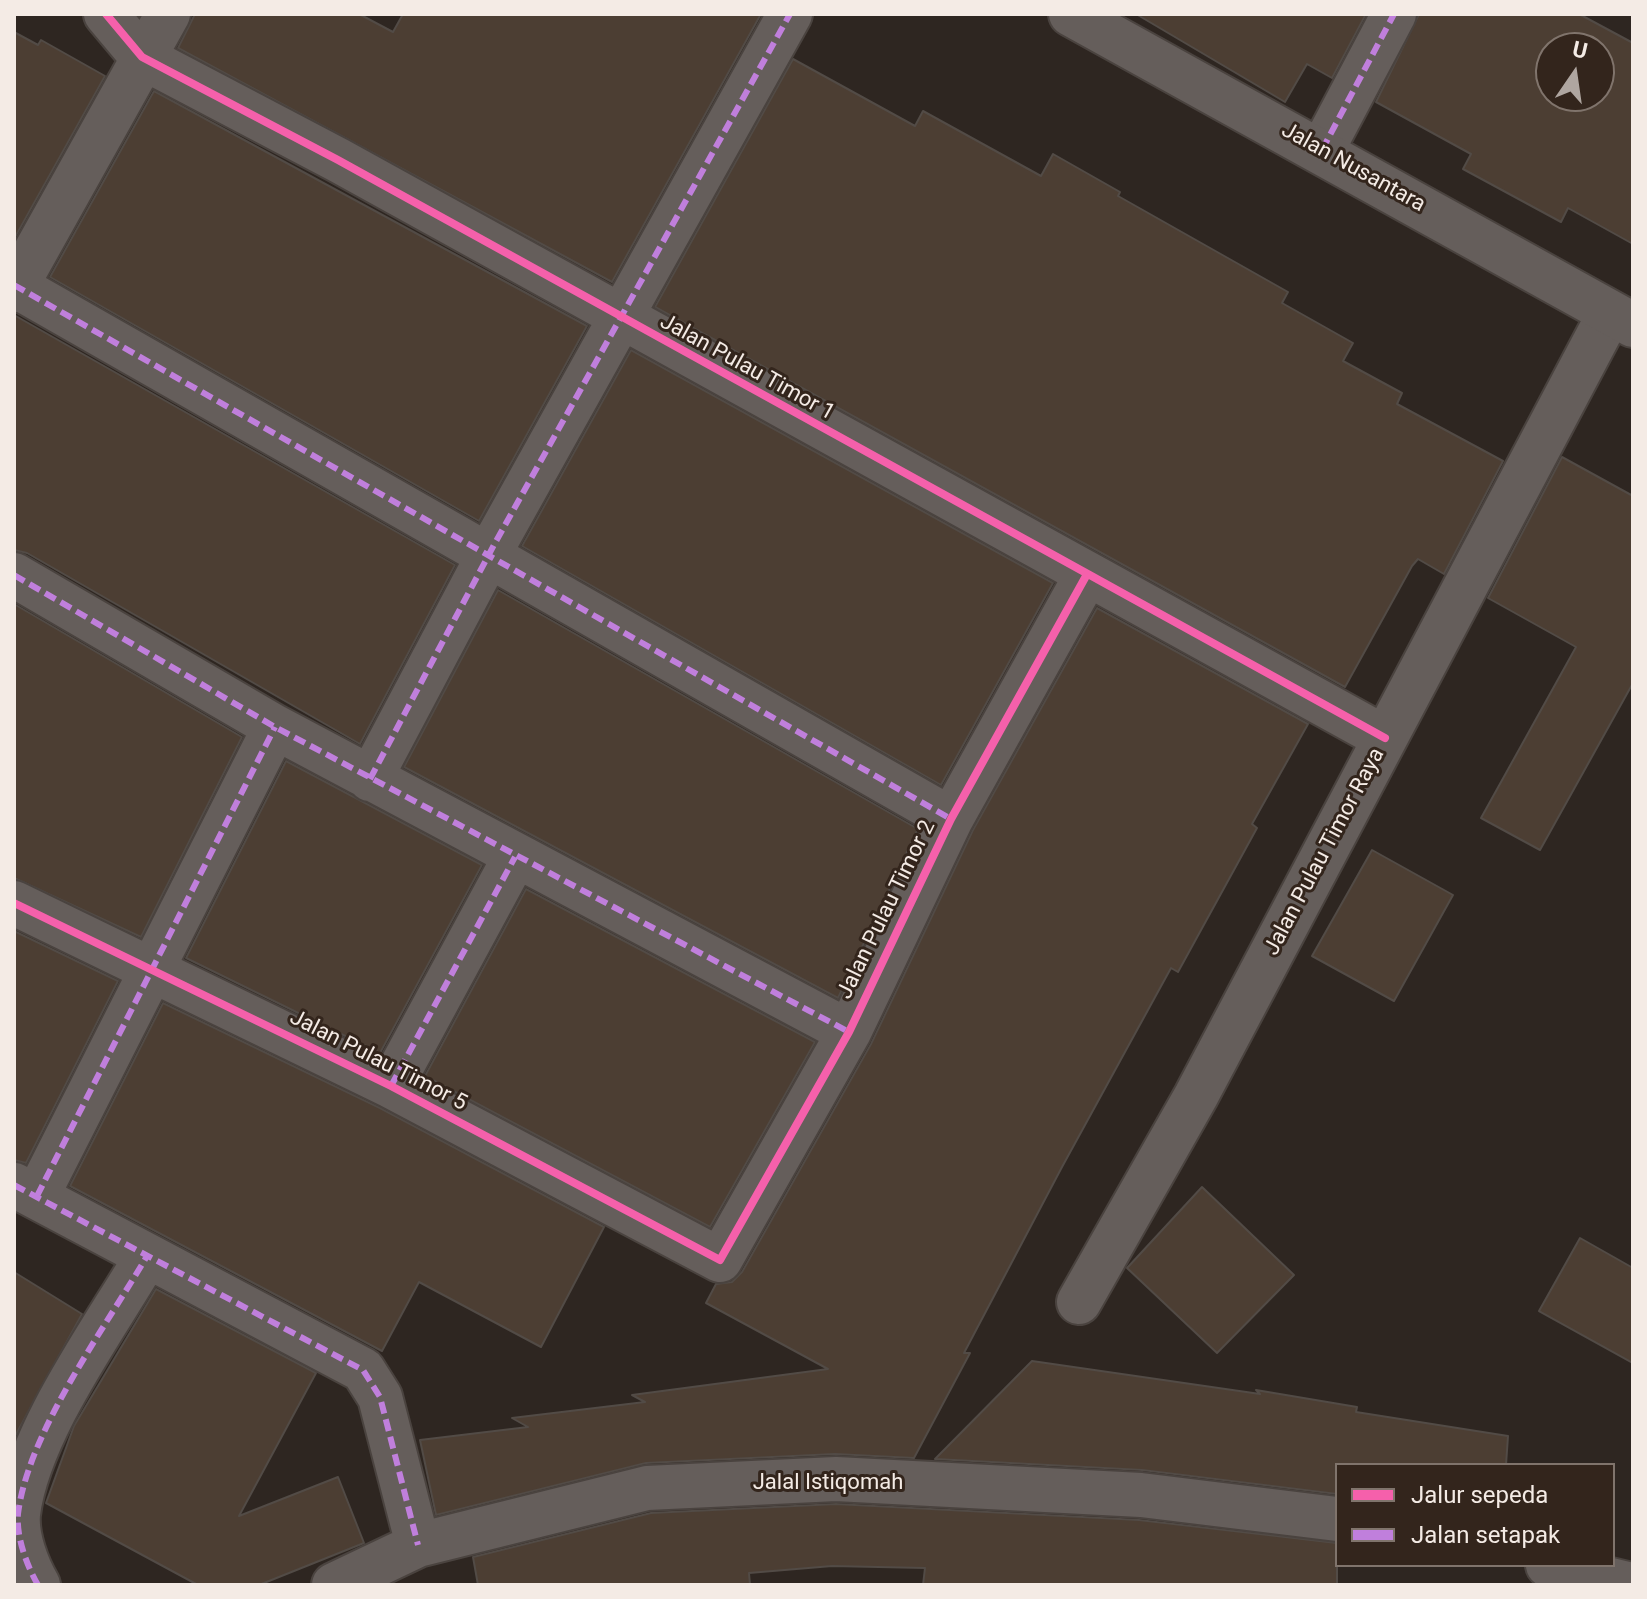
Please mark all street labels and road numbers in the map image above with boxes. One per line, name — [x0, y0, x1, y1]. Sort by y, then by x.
street label: Jalan Nusantara — [1276, 118, 1430, 218]
street label: Jalan Pulau Timor 1 — [655, 309, 839, 427]
street label: Jalan Pulau Timor Raya — [1259, 744, 1391, 960]
street label: Jalan Pulau Timor 2 — [832, 816, 942, 1004]
street label: Jalan Pulau Timor 5 — [285, 1005, 471, 1117]
street label: Jalal Istiqomah — [753, 1470, 903, 1496]

